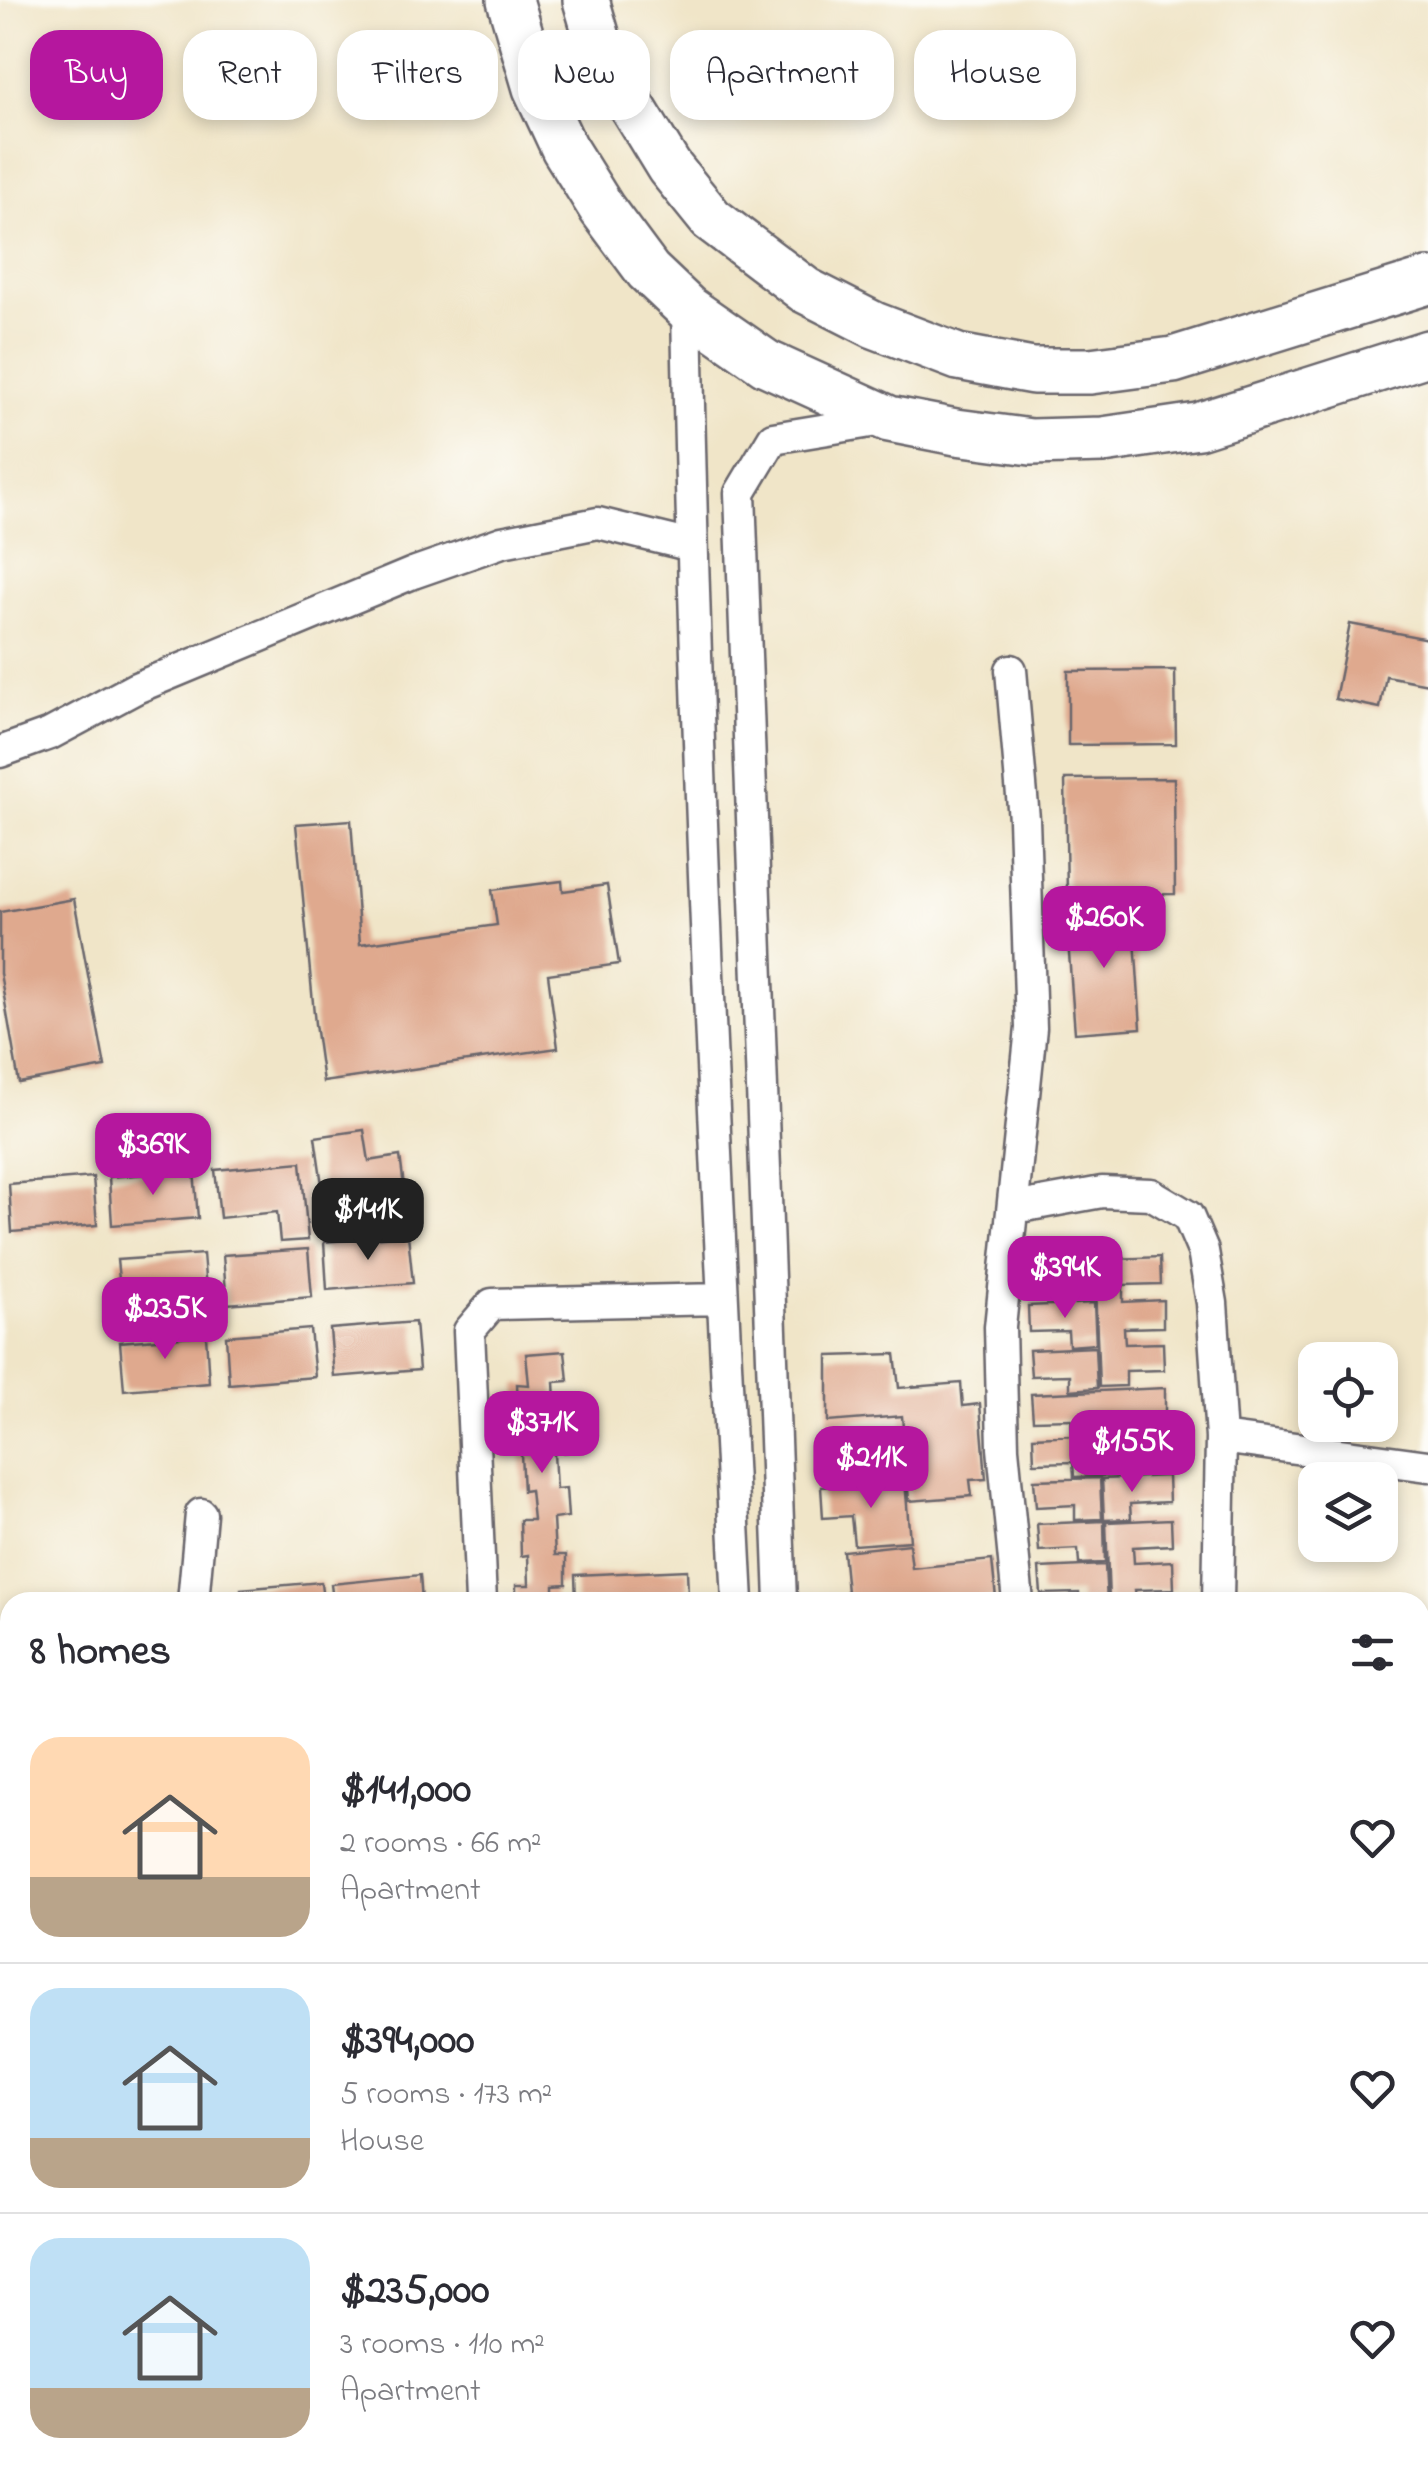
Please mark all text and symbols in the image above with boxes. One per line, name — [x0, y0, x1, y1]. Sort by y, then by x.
chip: Buy — [30, 30, 163, 120]
chip: Rent — [183, 30, 317, 120]
chip: Filters — [337, 30, 498, 120]
chip: New — [518, 30, 650, 120]
chip: Apartment — [670, 30, 894, 120]
chip: House — [914, 30, 1076, 120]
pin: $260K — [1034, 886, 1174, 971]
text: $260K — [1065, 895, 1143, 942]
pin: $369K — [83, 1113, 223, 1198]
text: $369K — [117, 1122, 189, 1169]
pin: $141K — [298, 1178, 438, 1263]
text: $141K — [334, 1187, 402, 1234]
pin: $394K — [995, 1236, 1135, 1321]
text: $394K — [1030, 1245, 1100, 1292]
pin: $235K — [95, 1277, 235, 1362]
text: $235K — [124, 1286, 206, 1333]
map controls — [1298, 1342, 1398, 1562]
button: locate — [1298, 1342, 1398, 1442]
pin: $371K — [472, 1391, 612, 1476]
text: $371K — [506, 1400, 578, 1447]
pin: $155K — [1062, 1410, 1202, 1495]
text: $155K — [1091, 1419, 1173, 1466]
pin: $211K — [801, 1426, 941, 1511]
text: $211K — [835, 1435, 907, 1482]
button: layers — [1298, 1462, 1398, 1562]
text: 8 homes — [30, 1622, 171, 1683]
icon: filters — [1345, 1625, 1400, 1680]
text: $141,000 — [340, 1760, 471, 1821]
icon: home — [110, 1777, 230, 1897]
icon: heart — [1345, 1810, 1400, 1865]
text: 2 rooms · 66 m² — [340, 1821, 542, 1868]
text: Apartment — [340, 1868, 481, 1915]
text: $394,000 — [340, 2011, 474, 2072]
icon: home — [110, 2028, 230, 2148]
icon: heart — [1345, 2061, 1400, 2116]
text: 5 rooms · 173 m² — [340, 2072, 552, 2119]
text: House — [340, 2119, 424, 2166]
text: $235,000 — [340, 2261, 489, 2322]
icon: home — [110, 2278, 230, 2398]
icon: heart — [1345, 2311, 1400, 2366]
text: 3 rooms · 110 m² — [340, 2322, 545, 2369]
text: Apartment — [340, 2369, 481, 2416]

